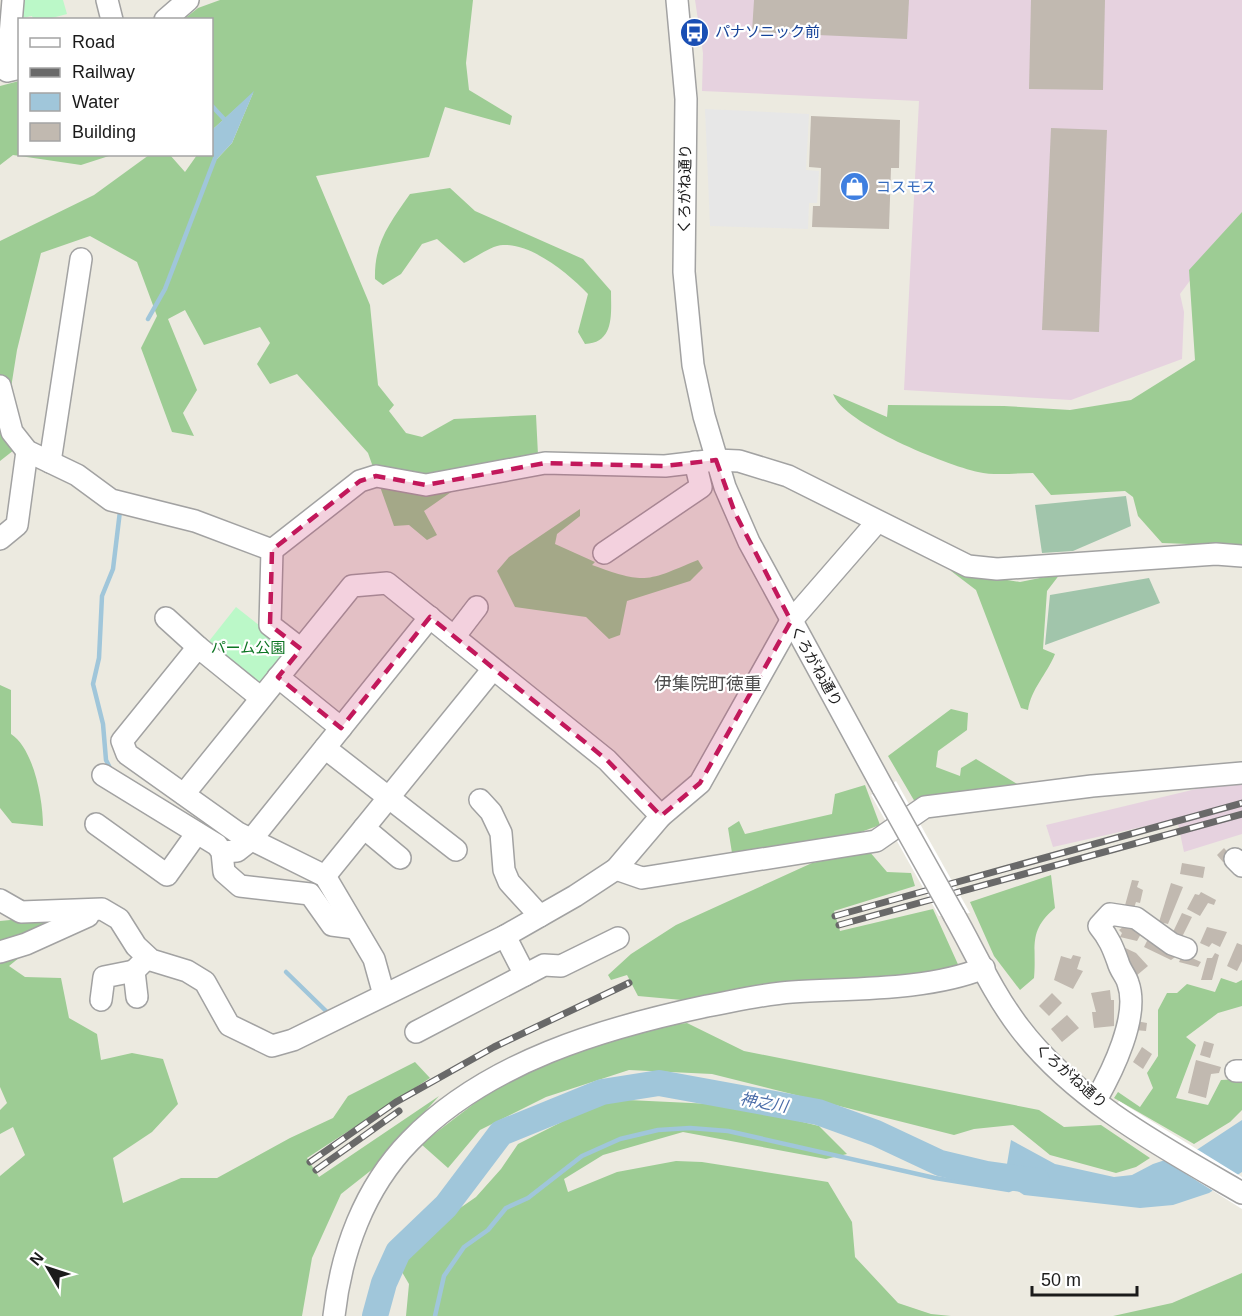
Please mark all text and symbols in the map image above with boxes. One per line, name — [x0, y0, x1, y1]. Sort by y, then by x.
bus stop icon: パナソニック前 — [678, 16, 710, 48]
legend — [18, 18, 213, 156]
place label: パナソニック前 — [715, 23, 820, 40]
text: Road — [72, 32, 115, 52]
text: Railway — [72, 62, 135, 82]
text: Water — [72, 92, 119, 112]
text: Building — [72, 122, 136, 142]
street label: くろがね通り — [675, 144, 694, 234]
shop icon: コスモス — [839, 171, 871, 203]
place label: コスモス — [876, 178, 936, 195]
street label: くろがね通り — [787, 622, 846, 709]
park label: パーム公園 — [211, 639, 285, 656]
district label: 伊集院町徳重 — [654, 674, 762, 694]
street label: くろがね通り — [1032, 1040, 1111, 1112]
water label: 神之川 — [739, 1090, 791, 1115]
north arrow — [18, 1238, 78, 1298]
text: N — [26, 1249, 47, 1269]
scale bar — [1032, 1259, 1137, 1297]
text: 50 m — [1041, 1270, 1081, 1290]

